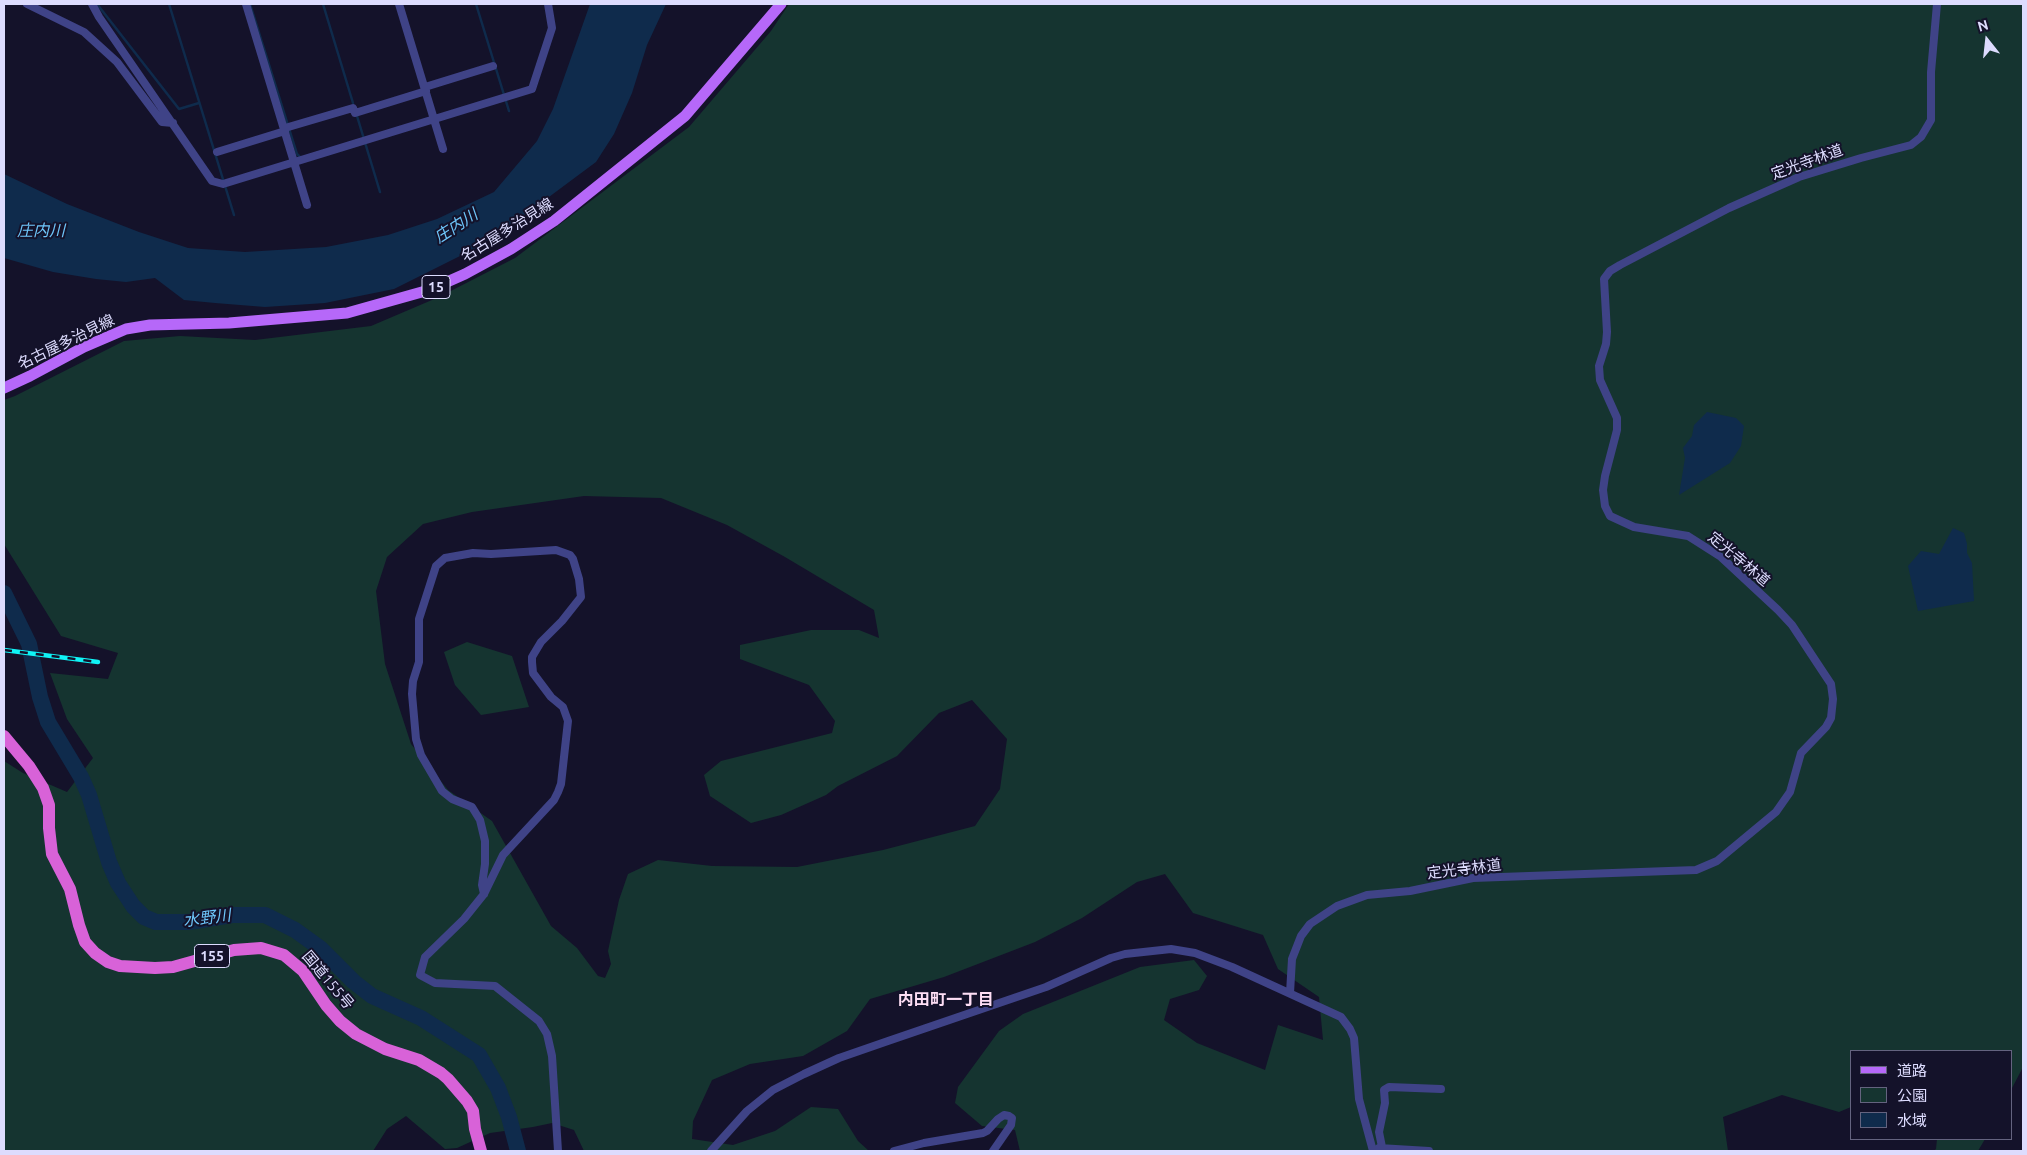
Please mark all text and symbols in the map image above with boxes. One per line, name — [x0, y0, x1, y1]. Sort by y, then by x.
north arrow — [1962, 15, 2012, 65]
text: N — [1976, 16, 1990, 35]
street label: 定光寺林道 — [1769, 141, 1845, 183]
street label: 名古屋多治見線 — [458, 195, 556, 265]
water label: 庄内川 — [431, 205, 481, 247]
water label: 庄内川 — [17, 221, 65, 241]
road number: 15 — [422, 276, 450, 298]
street label: 名古屋多治見線 — [15, 311, 117, 373]
street label: 定光寺林道 — [1704, 528, 1774, 590]
street label: 定光寺林道 — [1426, 855, 1502, 883]
water label: 水野川 — [182, 906, 232, 930]
road number: 155 — [194, 944, 230, 968]
street label: 国道155号 — [298, 947, 358, 1013]
district label: 内田町一丁目 — [898, 990, 994, 1010]
legend — [1850, 1050, 2012, 1140]
text: 道路 — [1897, 1062, 1927, 1079]
text: 公園 — [1897, 1087, 1927, 1104]
text: 水域 — [1897, 1112, 1927, 1129]

